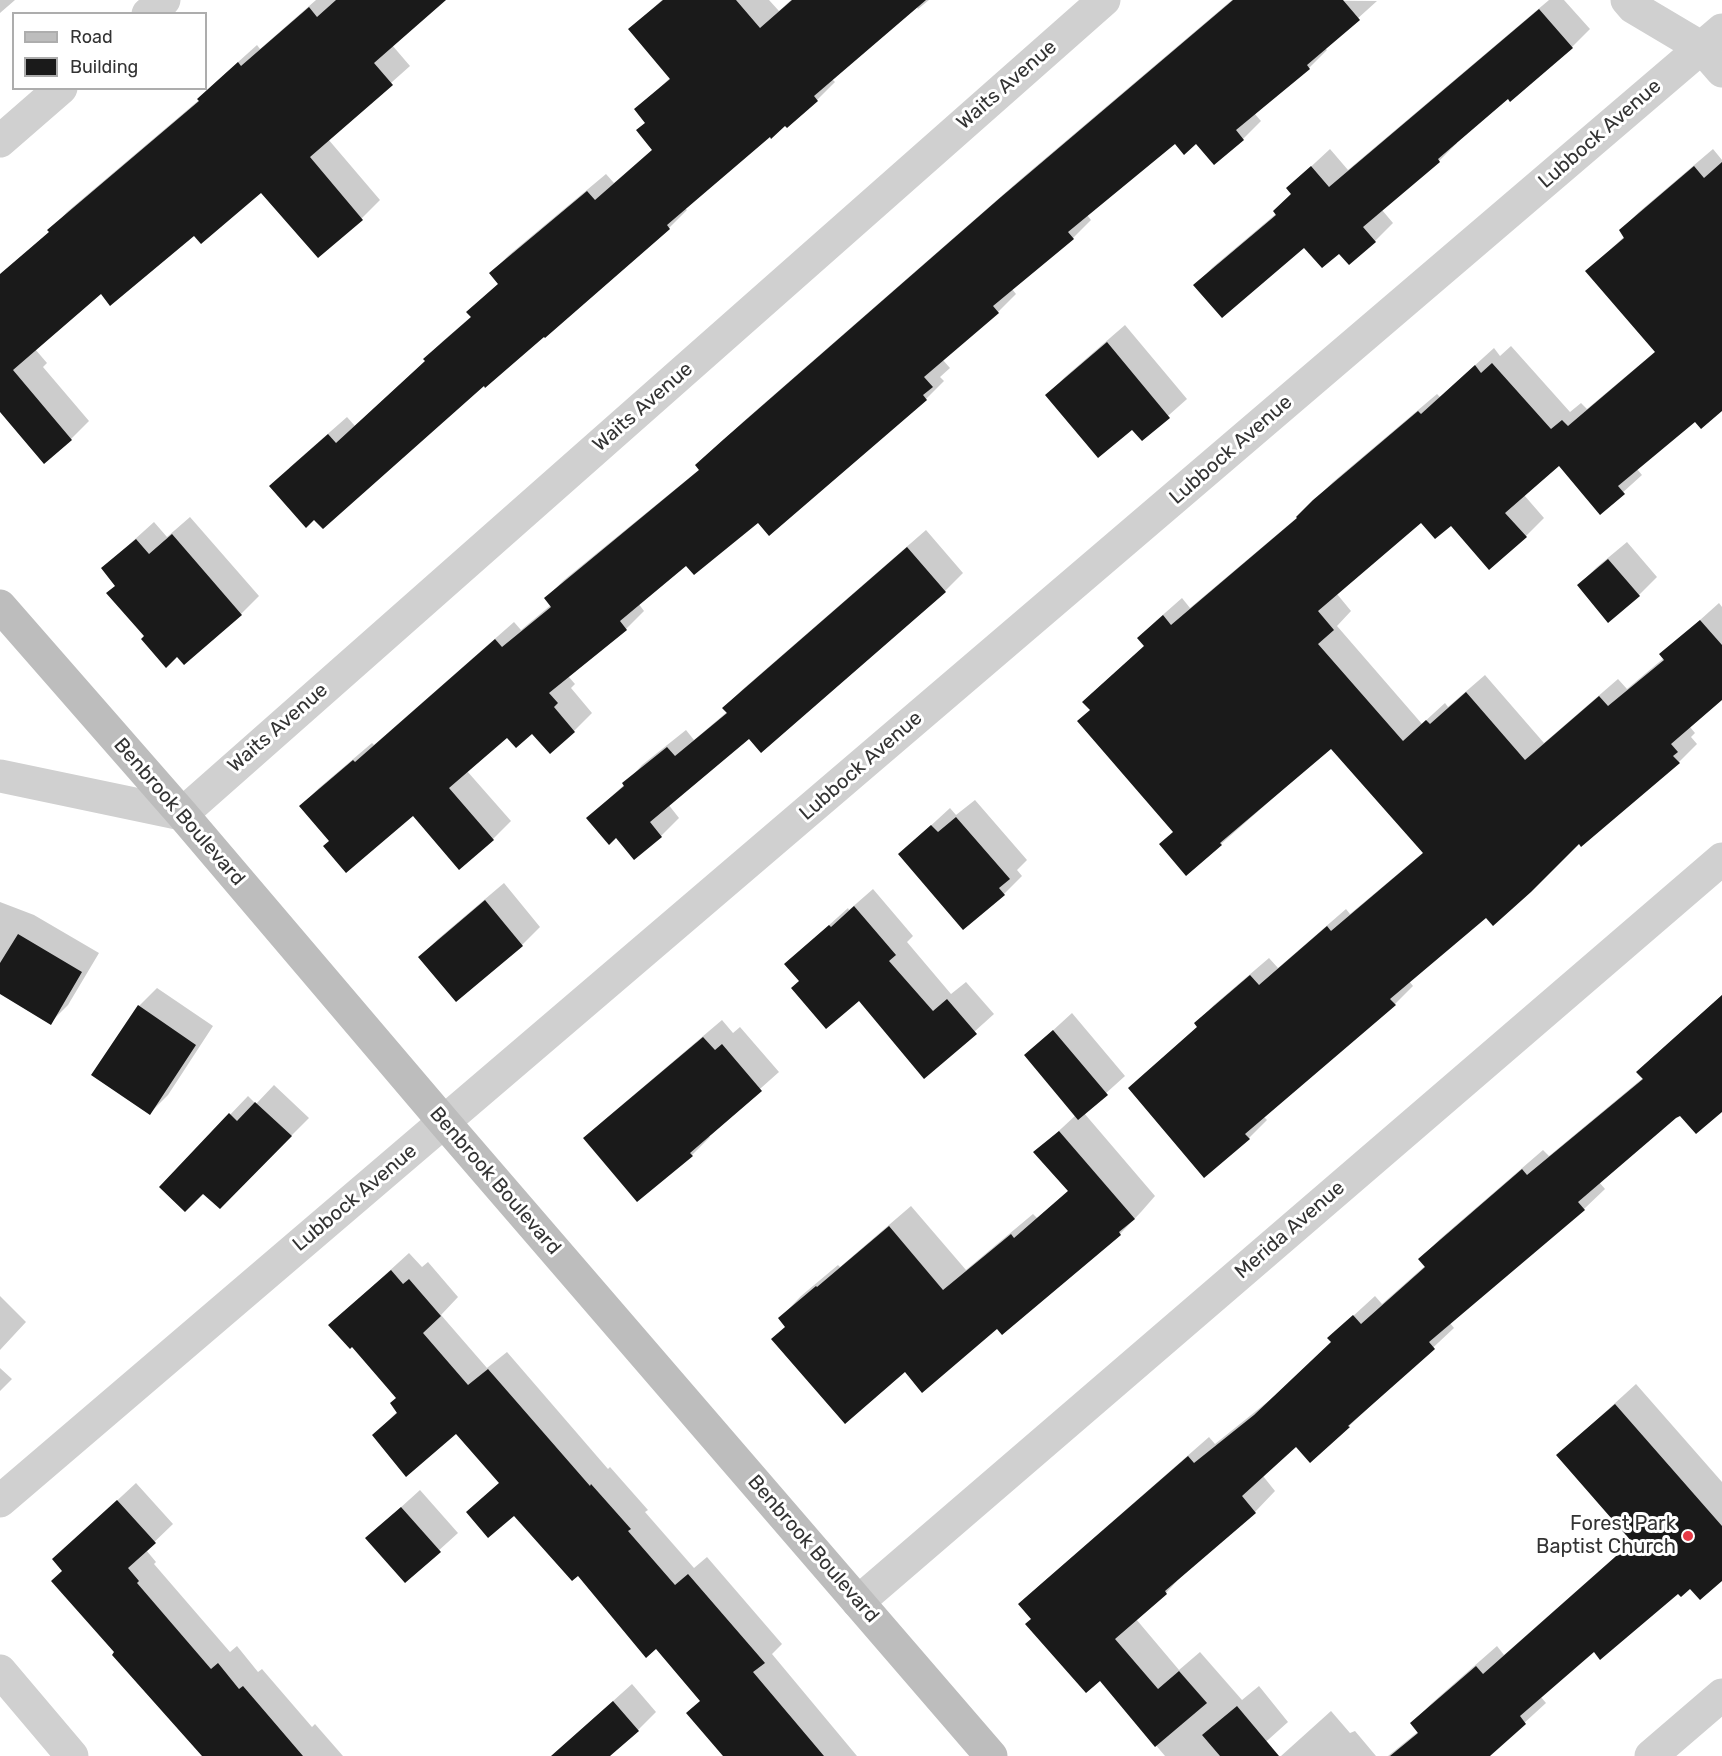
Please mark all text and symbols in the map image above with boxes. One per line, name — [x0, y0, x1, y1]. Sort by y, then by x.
legend — [12, 12, 207, 90]
text: Road — [70, 26, 113, 48]
street label: Waits Avenue — [952, 35, 1062, 135]
text: Building — [70, 56, 138, 78]
street label: Lubbock Avenue — [1534, 74, 1666, 194]
street label: Waits Avenue — [588, 357, 698, 457]
street label: Lubbock Avenue — [1165, 390, 1297, 510]
street label: Waits Avenue — [223, 678, 333, 778]
street label: Lubbock Avenue — [795, 706, 927, 826]
street label: Benbrook Boulevard — [108, 733, 250, 891]
street label: Benbrook Boulevard — [424, 1102, 566, 1260]
street label: Lubbock Avenue — [288, 1139, 422, 1257]
street label: Merida Avenue — [1230, 1176, 1350, 1284]
street label: Benbrook Boulevard — [742, 1470, 884, 1628]
place label: Forest Park Baptist Church — [1536, 1512, 1676, 1559]
marker: Forest Park Baptist Church — [1681, 1529, 1695, 1543]

